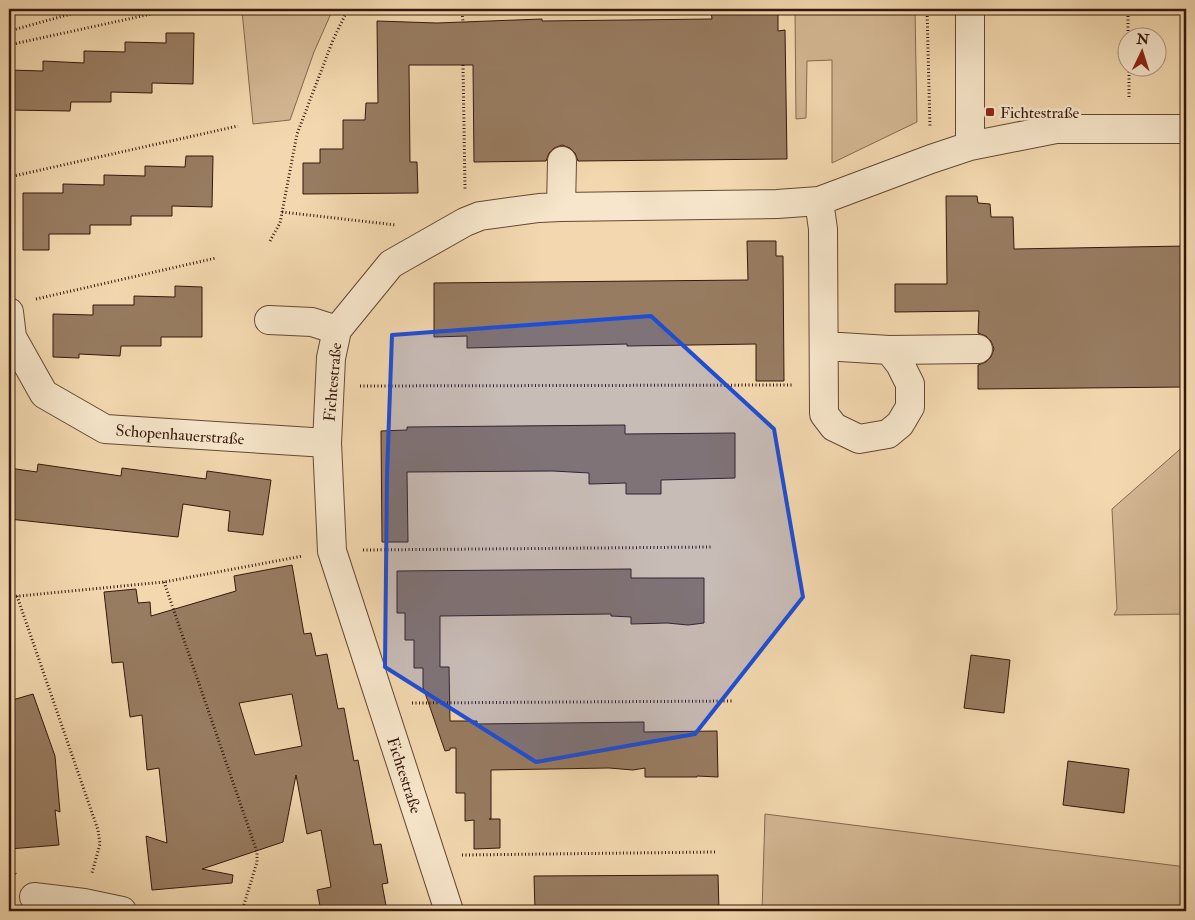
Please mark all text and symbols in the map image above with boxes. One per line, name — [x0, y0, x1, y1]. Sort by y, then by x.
north arrow — [1118, 28, 1168, 78]
text: N — [1135, 31, 1150, 48]
place label: Fichtestraße — [1000, 103, 1080, 123]
marker: Fichtestraße — [984, 106, 996, 118]
street label: Fichtestraße — [320, 341, 346, 422]
street label: Schopenhauerstraße — [115, 421, 245, 450]
street label: Fichtestraße — [382, 735, 426, 816]

